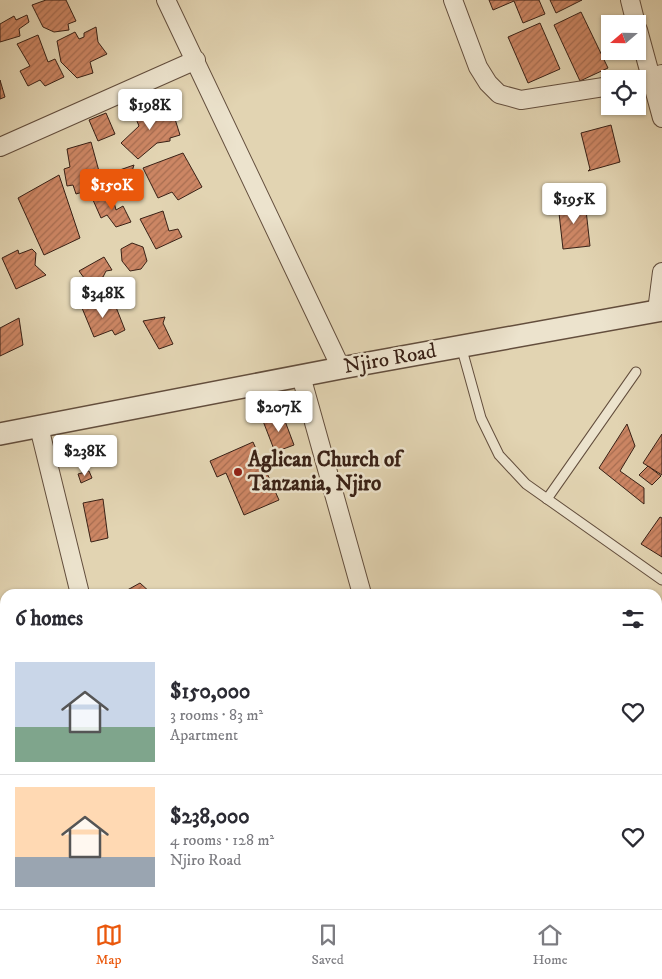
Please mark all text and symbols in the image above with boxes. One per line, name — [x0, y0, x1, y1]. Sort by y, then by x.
north arrow — [601, 15, 646, 60]
map controls — [601, 15, 646, 115]
button: locate — [601, 70, 646, 115]
pin: $198K — [115, 88, 185, 131]
text: $198K — [129, 95, 171, 115]
pin: $150K — [77, 168, 147, 211]
text: $150K — [91, 175, 133, 195]
pin: $195K — [539, 182, 609, 225]
text: $195K — [553, 189, 595, 209]
pin: $348K — [68, 276, 138, 319]
text: $348K — [81, 283, 125, 303]
street label: Njiro Road — [342, 338, 439, 380]
pin: $207K — [244, 390, 314, 433]
text: $207K — [257, 397, 301, 417]
pin: $238K — [50, 434, 120, 477]
text: $238K — [64, 441, 106, 461]
place label: Aglican Church of Tanzania, Njiro — [247, 447, 404, 498]
marker: Aglican Church of Tanzania, Njiro — [232, 466, 244, 478]
icon: filters — [619, 605, 647, 633]
text: 6 homes — [15, 606, 83, 632]
text: $150,000 — [170, 679, 250, 705]
icon: home — [55, 682, 115, 742]
icon: heart — [619, 698, 647, 726]
text: 3 rooms · 83 m² — [170, 705, 263, 725]
text: Apartment — [170, 725, 238, 745]
text: $238,000 — [170, 804, 250, 830]
icon: home — [55, 807, 115, 867]
icon: heart — [619, 823, 647, 851]
text: 4 rooms · 128 m² — [170, 830, 274, 850]
text: Njiro Road — [170, 850, 241, 870]
tab: Map — [95, 921, 123, 969]
tab: Saved — [312, 921, 344, 969]
tab: Home — [533, 921, 567, 969]

